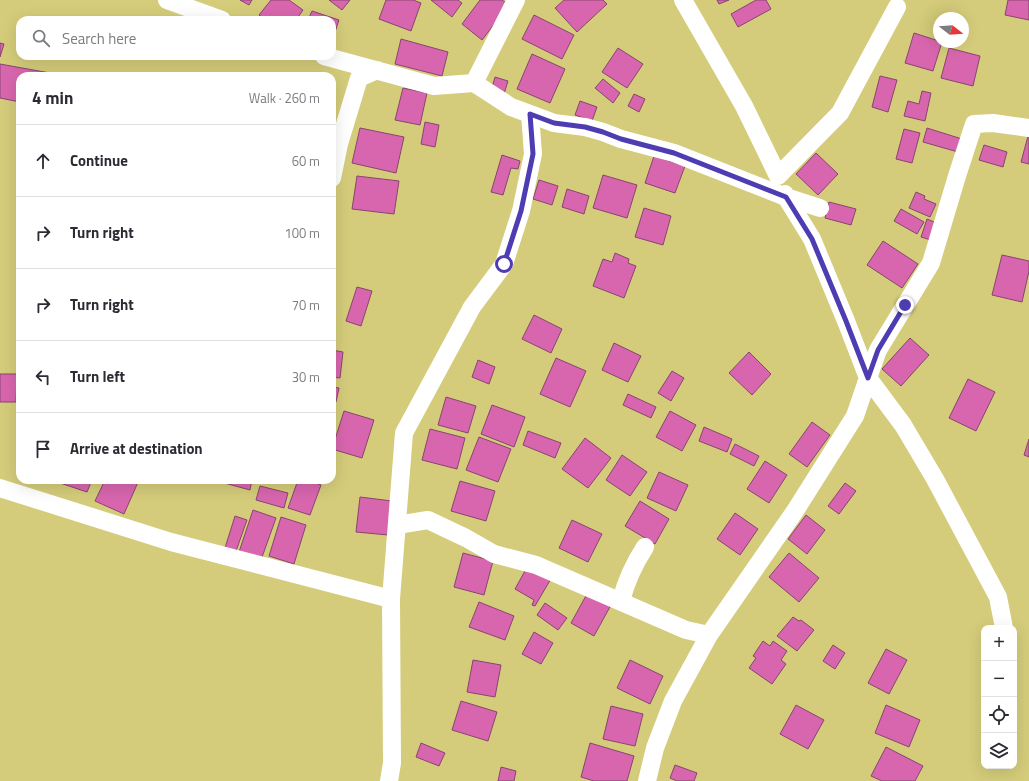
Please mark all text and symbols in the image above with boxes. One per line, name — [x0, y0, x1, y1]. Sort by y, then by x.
north arrow — [933, 12, 969, 48]
search box — [16, 16, 336, 60]
icon: search — [30, 27, 52, 49]
text: Search here — [62, 27, 136, 50]
text: 4 min — [32, 85, 73, 111]
text: Walk · 260 m — [249, 88, 320, 108]
text: Continue — [70, 149, 128, 172]
icon: ahead — [32, 150, 54, 172]
text: 60 m — [292, 151, 320, 171]
text: Turn right — [70, 221, 134, 244]
icon: right — [32, 222, 54, 244]
text: 100 m — [284, 223, 320, 243]
route start — [495, 255, 513, 273]
text: Turn right — [70, 293, 134, 316]
icon: right — [32, 294, 54, 316]
text: 70 m — [292, 295, 320, 315]
route end — [896, 296, 914, 314]
text: Turn left — [70, 365, 125, 388]
icon: left — [32, 366, 54, 388]
text: 30 m — [292, 367, 320, 387]
text: Arrive at destination — [70, 437, 203, 460]
icon: arrive — [32, 438, 54, 460]
map controls — [981, 625, 1017, 769]
button: + — [981, 625, 1017, 661]
button: − — [981, 661, 1017, 697]
button: locate — [981, 697, 1017, 733]
button: layers — [981, 733, 1017, 769]

